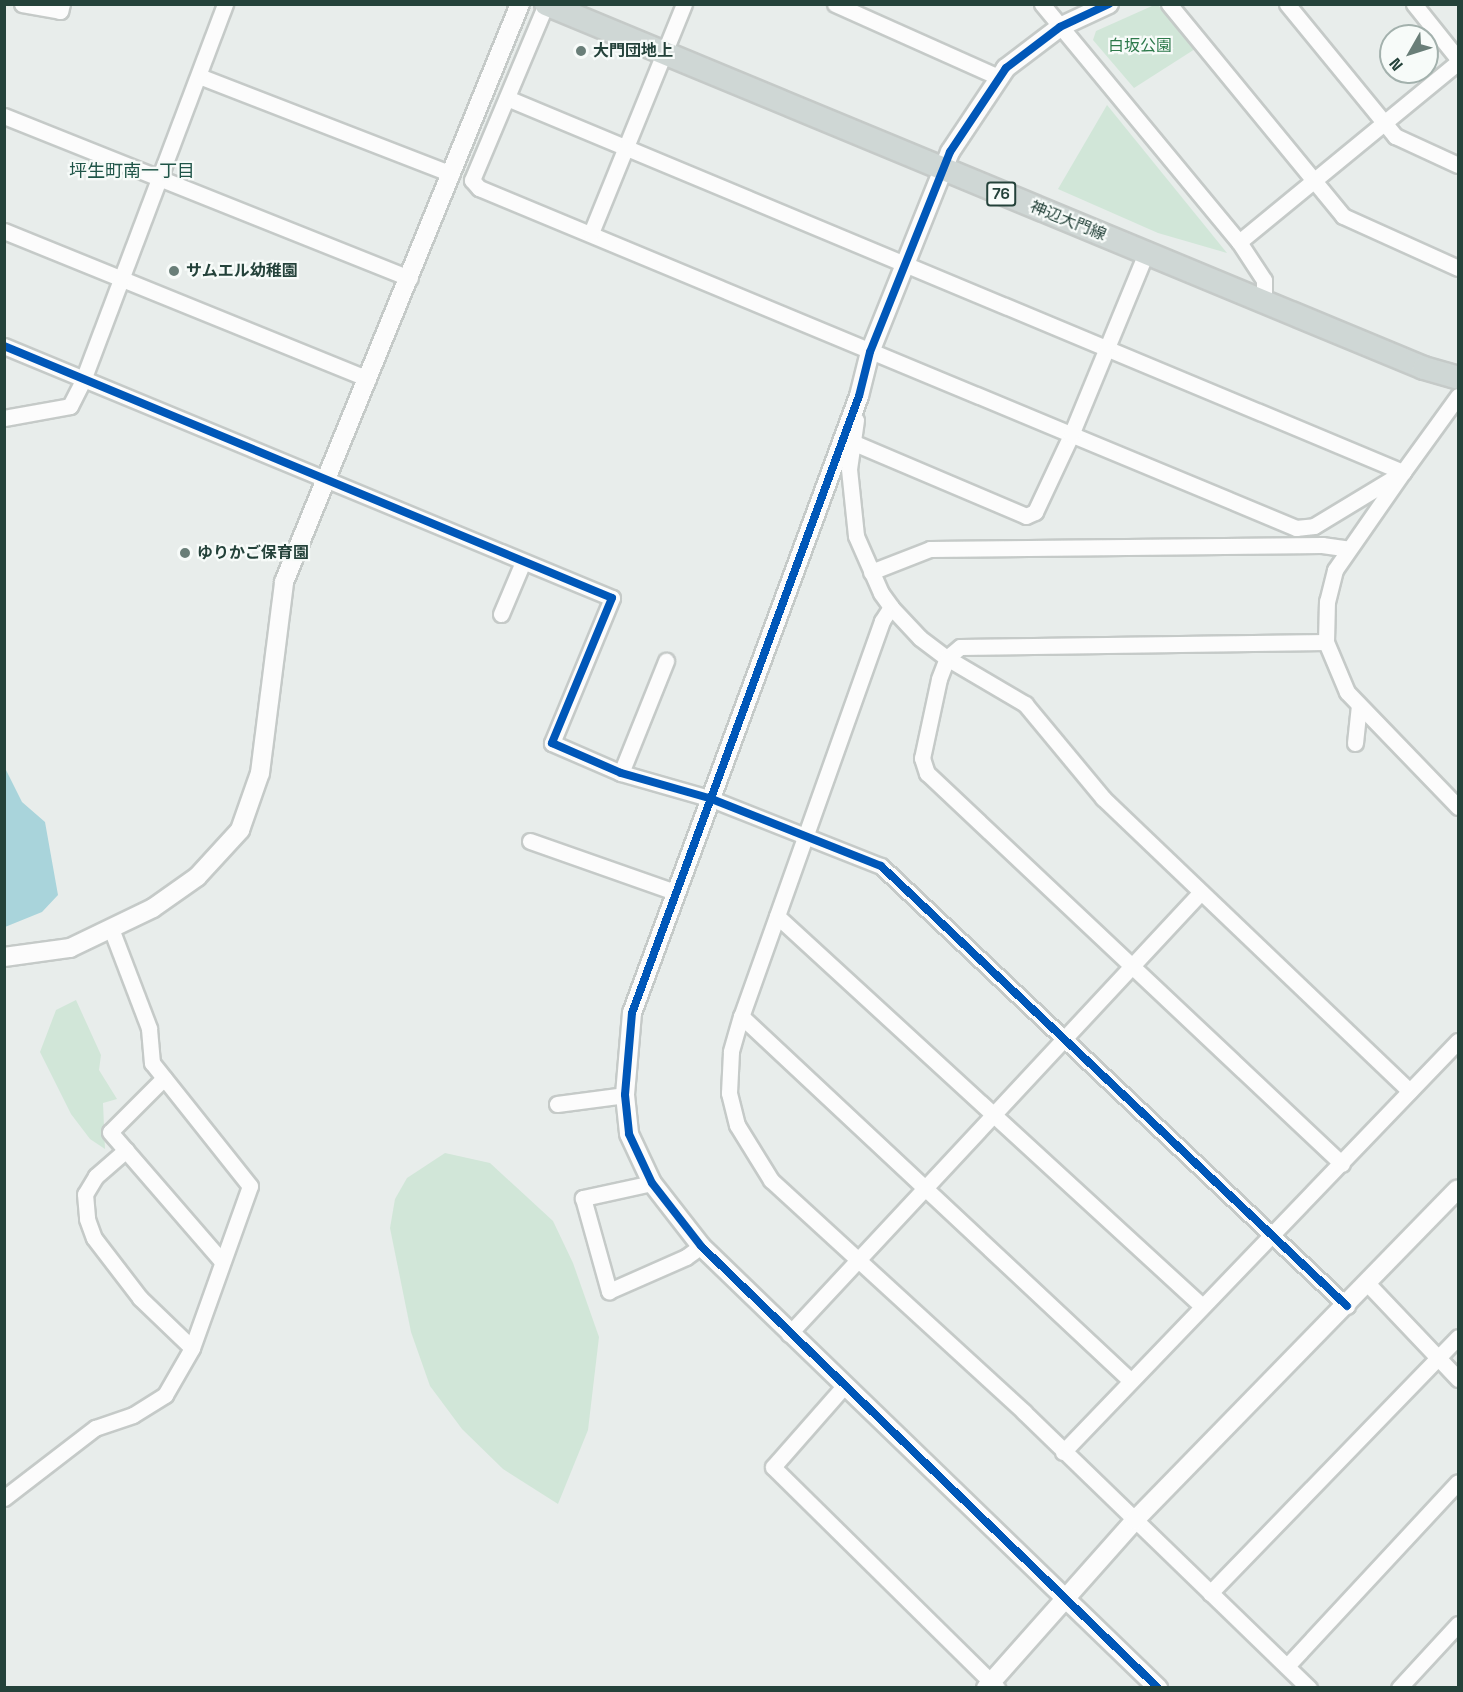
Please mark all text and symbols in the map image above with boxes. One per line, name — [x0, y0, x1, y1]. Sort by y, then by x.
north arrow — [1379, 24, 1439, 84]
park label: 白坂公園 — [1108, 36, 1172, 56]
place label: 大門団地上 — [593, 41, 673, 61]
marker: 大門団地上 — [574, 44, 588, 58]
text: N — [1385, 54, 1408, 75]
district label: 坪生町南一丁目 — [69, 160, 195, 182]
road number: 76 — [986, 182, 1016, 206]
street label: 神辺大門線 — [1027, 197, 1109, 245]
place label: サムエル幼稚園 — [186, 261, 298, 281]
marker: サムエル幼稚園 — [167, 264, 181, 278]
place label: ゆりかご保育園 — [197, 543, 309, 563]
marker: ゆりかご保育園 — [178, 546, 192, 560]

